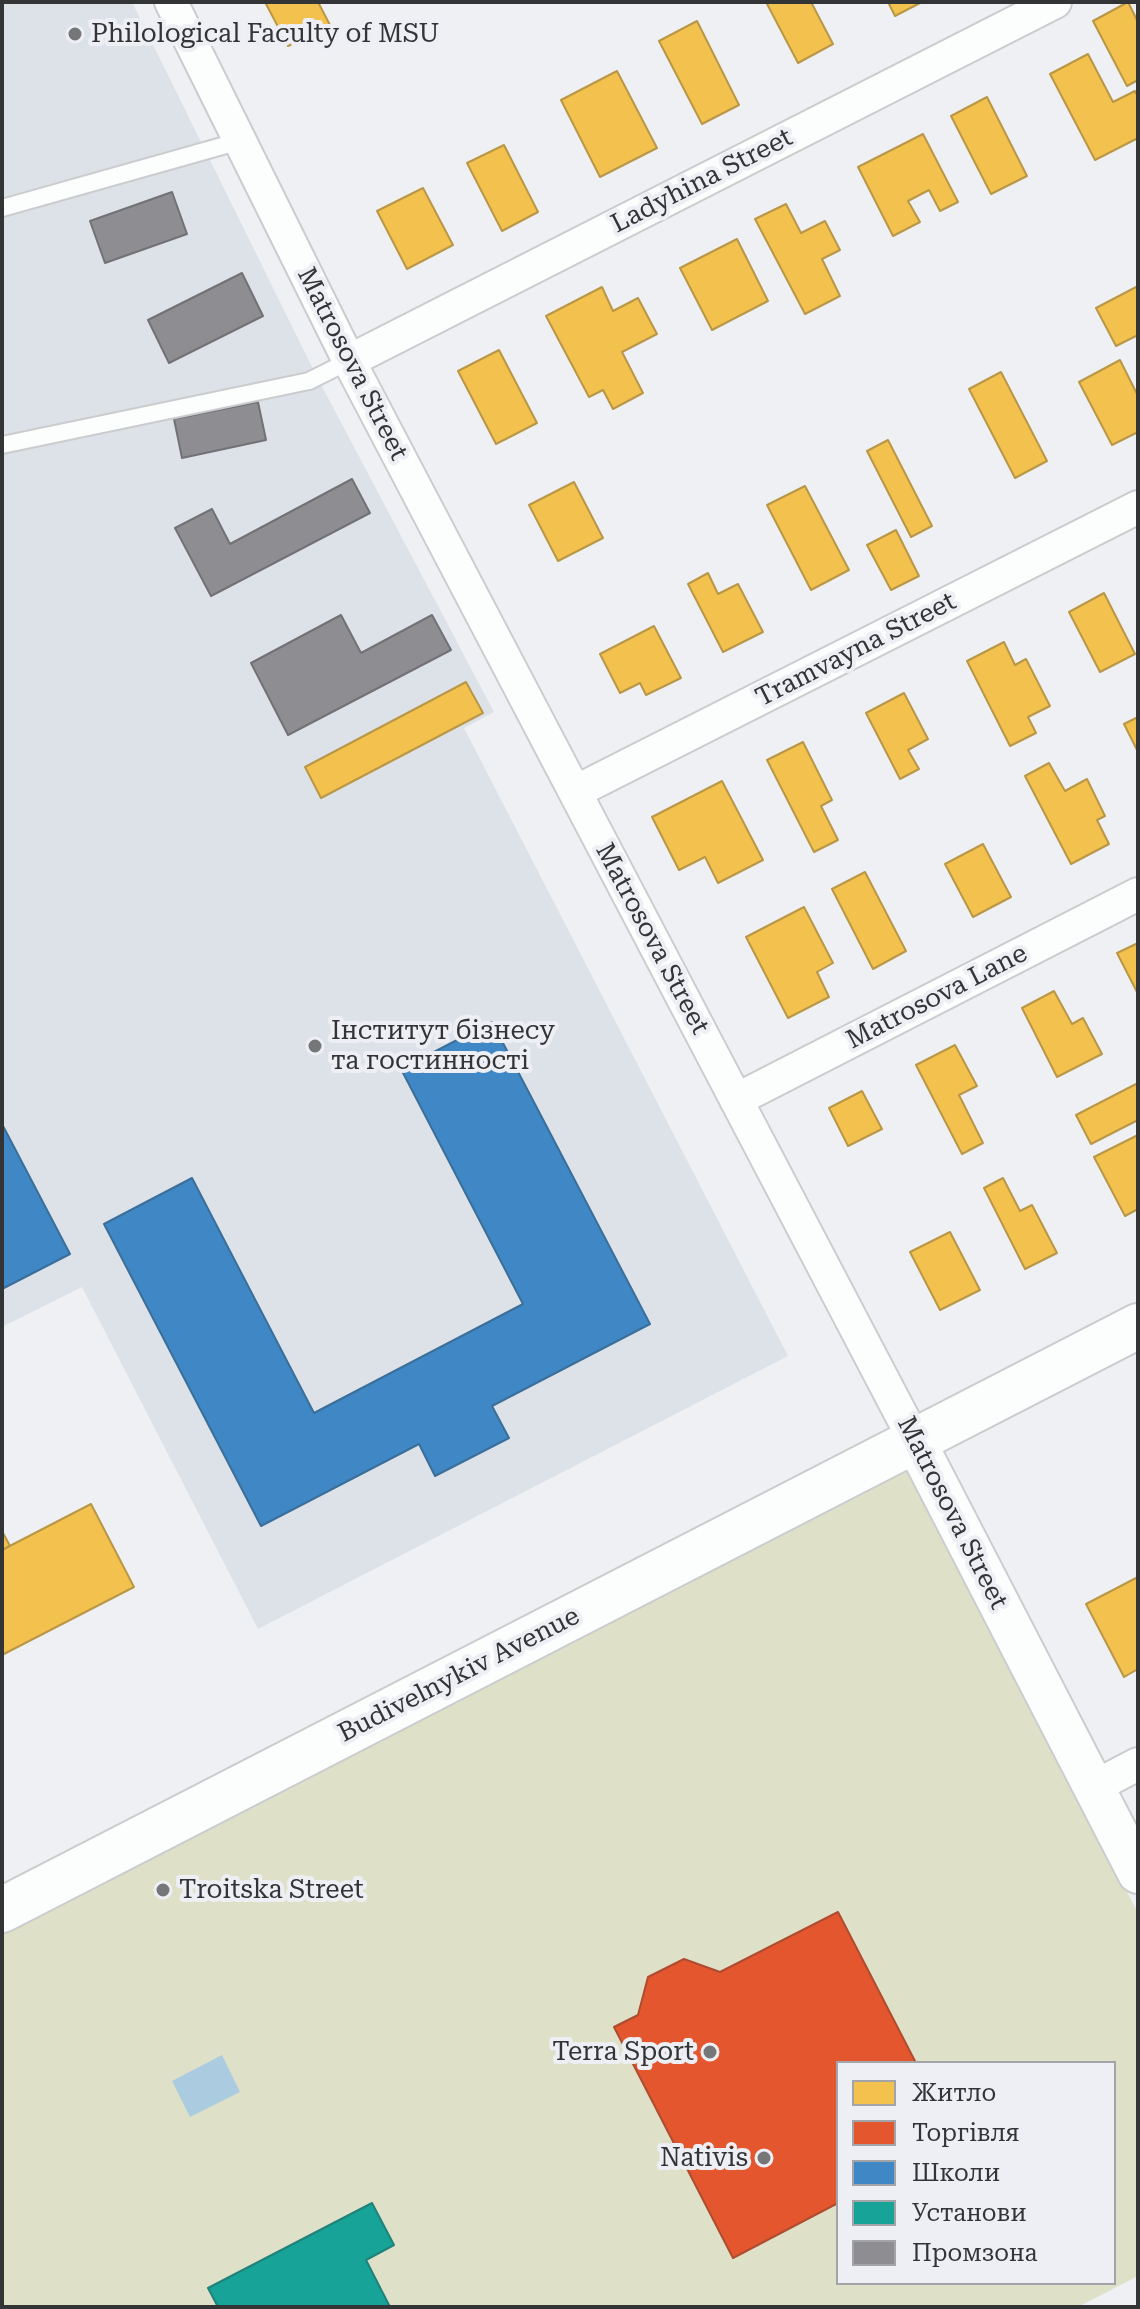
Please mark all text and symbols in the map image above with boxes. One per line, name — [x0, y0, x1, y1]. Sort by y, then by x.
place label: Philological Faculty of MSU — [91, 18, 440, 50]
marker: Philological Faculty of MSU — [66, 25, 84, 43]
street label: Ladyhina Street — [606, 122, 798, 240]
street label: Matrosova Street — [290, 263, 414, 465]
street label: Tramvayna Street — [751, 586, 961, 714]
street label: Matrosova Street — [588, 838, 716, 1040]
street label: Matrosova Lane — [841, 938, 1033, 1056]
place label: Інститут бізнесу та гостинності — [331, 1015, 555, 1076]
marker: Інститут бізнесу та гостинності — [306, 1037, 324, 1055]
street label: Matrosova Street — [890, 1412, 1014, 1614]
street label: Budivelnykiv Avenue — [333, 1601, 585, 1749]
place label: Troitska Street — [179, 1874, 364, 1906]
marker: Troitska Street — [154, 1881, 172, 1899]
place label: Terra Sport — [552, 2036, 694, 2068]
marker: Terra Sport — [701, 2043, 719, 2061]
legend — [836, 2061, 1116, 2285]
text: Житло — [912, 2079, 996, 2107]
text: Торгівля — [912, 2119, 1020, 2147]
place label: Nativis — [660, 2142, 748, 2174]
marker: Nativis — [755, 2149, 773, 2167]
text: Школи — [912, 2159, 1000, 2187]
text: Установи — [912, 2199, 1026, 2227]
text: Промзона — [912, 2239, 1038, 2267]

